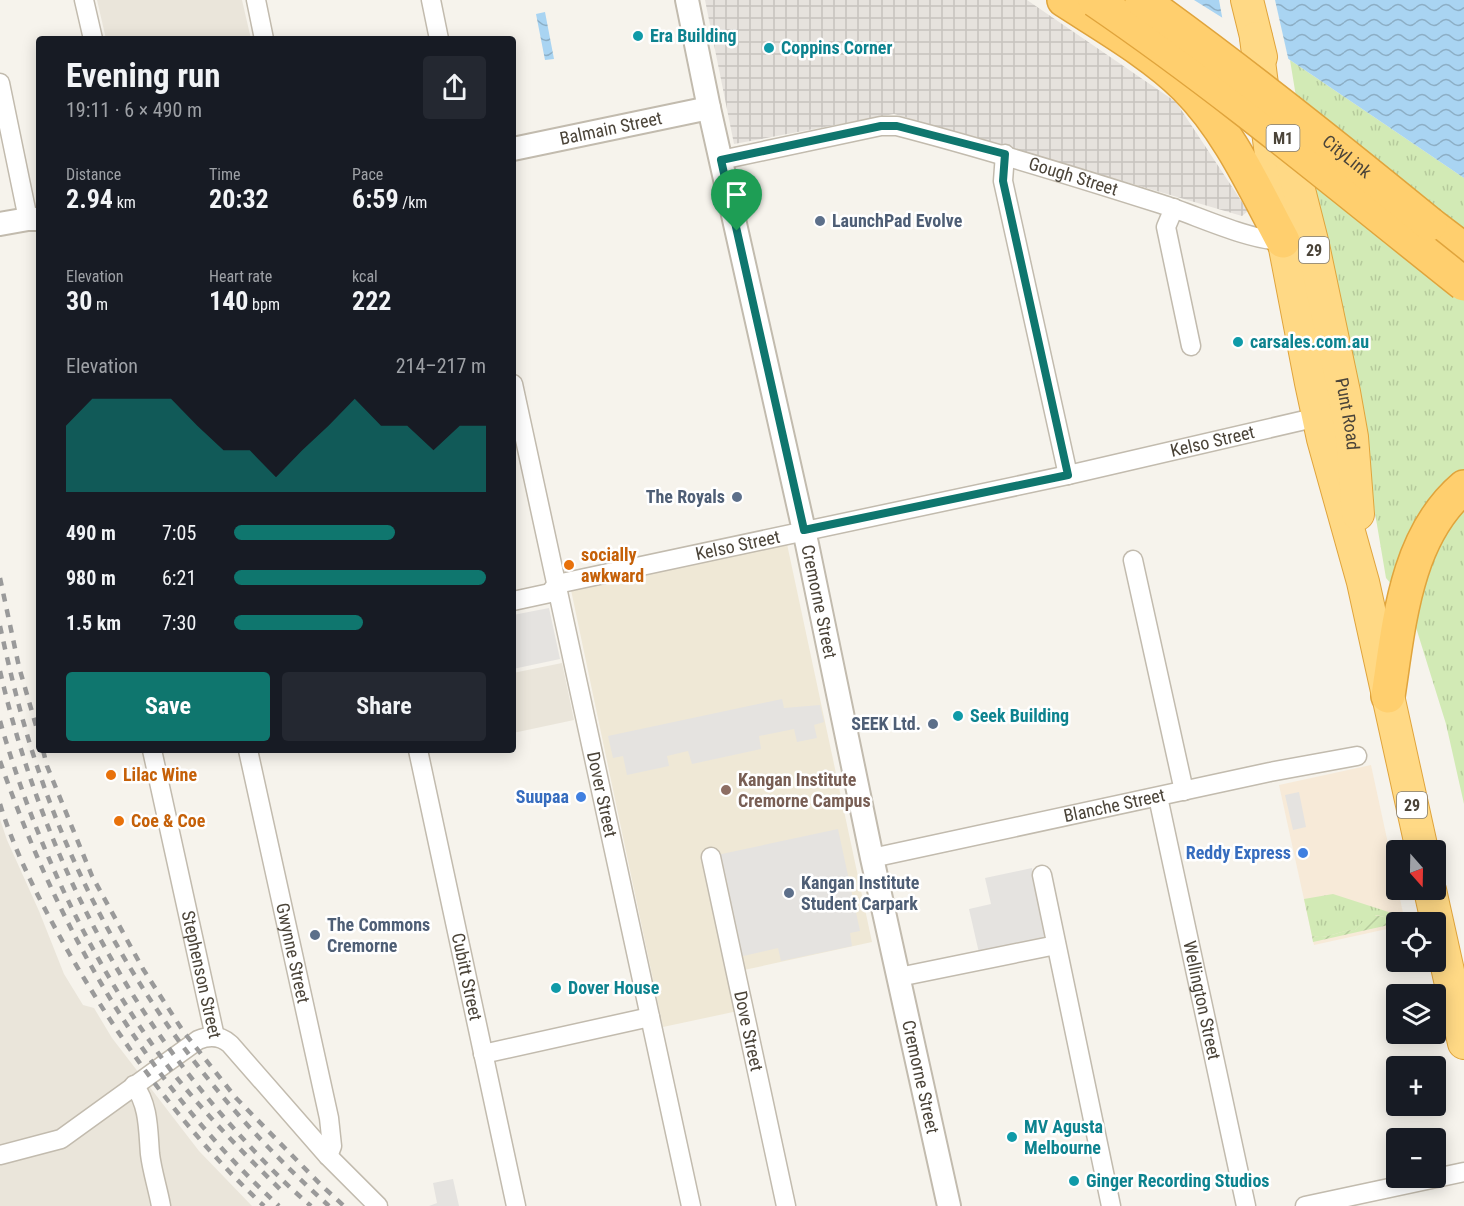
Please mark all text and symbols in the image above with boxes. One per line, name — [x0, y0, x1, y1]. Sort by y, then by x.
place label: Era Building — [650, 25, 737, 46]
marker: Era Building — [631, 29, 645, 43]
place label: Coppins Corner — [781, 37, 892, 58]
marker: Coppins Corner — [762, 41, 776, 55]
text: Evening run — [66, 56, 221, 95]
button: share — [423, 56, 486, 119]
text: 19:11 · 6 × 490 m — [66, 98, 202, 122]
street label: Balmain Street — [558, 107, 664, 149]
road number: M1 — [1266, 125, 1300, 151]
street label: CityLink — [1319, 130, 1376, 182]
street label: Gough Street — [1026, 153, 1121, 200]
text: Distance — [66, 165, 121, 184]
text: Time — [209, 165, 241, 184]
text: Pace — [352, 165, 383, 184]
pin — [711, 169, 762, 231]
icon: arrive — [720, 178, 753, 211]
text: 2.94 — [66, 184, 113, 214]
text: 20:32 — [209, 184, 269, 214]
text: 6:59 — [352, 184, 399, 214]
text: km — [113, 193, 136, 212]
text: /km — [399, 193, 427, 212]
place label: LaunchPad Evolve — [832, 210, 963, 231]
marker: LaunchPad Evolve — [813, 214, 827, 228]
road number: 29 — [1299, 237, 1329, 263]
text: Elevation — [66, 267, 124, 286]
text: Heart rate — [209, 267, 272, 286]
text: kcal — [352, 267, 378, 286]
text: 30 — [66, 286, 92, 316]
text: 140 — [209, 286, 248, 316]
text: 222 — [352, 286, 391, 316]
text: m — [92, 295, 108, 314]
text: bpm — [248, 295, 280, 314]
place label: carsales.com.au — [1250, 331, 1369, 352]
marker: carsales.com.au — [1231, 335, 1245, 349]
text: Elevation — [66, 354, 138, 378]
text: 214–217 m — [396, 354, 486, 378]
street label: Punt Road — [1331, 376, 1364, 451]
street label: Kelso Street — [1168, 421, 1256, 461]
place label: The Royals — [646, 486, 725, 507]
marker: The Royals — [730, 490, 744, 504]
text: 490 m — [66, 521, 116, 545]
text: 7:05 — [162, 521, 196, 545]
street label: Kelso Street — [693, 526, 782, 564]
street label: Cremorne Street — [797, 543, 841, 660]
place label: socially awkward — [581, 544, 644, 586]
marker: socially awkward — [562, 558, 576, 572]
text: 980 m — [66, 566, 116, 590]
text: 6:21 — [162, 566, 196, 590]
text: 1.5 km — [66, 611, 121, 635]
text: 7:30 — [162, 611, 196, 635]
button: Save — [66, 672, 270, 741]
button: Share — [282, 672, 486, 741]
place label: Seek Building — [970, 705, 1069, 726]
marker: Seek Building — [951, 709, 965, 723]
place label: SEEK Ltd. — [851, 713, 921, 734]
marker: SEEK Ltd. — [926, 717, 940, 731]
street label: Dover Street — [583, 750, 622, 839]
place label: Lilac Wine — [123, 764, 197, 785]
marker: Lilac Wine — [104, 768, 118, 782]
place label: Kangan Institute Cremorne Campus — [738, 769, 871, 811]
marker: Kangan Institute Cremorne Campus — [719, 783, 733, 797]
street label: Blanche Street — [1062, 784, 1167, 826]
place label: Suupaa — [516, 786, 569, 807]
marker: Suupaa — [574, 790, 588, 804]
road number: 29 — [1397, 792, 1427, 818]
place label: Coe & Coe — [131, 810, 206, 831]
marker: Coe & Coe — [112, 814, 126, 828]
north arrow — [1386, 840, 1446, 900]
map controls — [1386, 840, 1446, 1188]
place label: Reddy Express — [1186, 842, 1291, 863]
marker: Reddy Express — [1296, 846, 1310, 860]
place label: Kangan Institute Student Carpark — [801, 872, 920, 914]
marker: Kangan Institute Student Carpark — [782, 886, 796, 900]
street label: Gwynne Street — [272, 901, 314, 1005]
street label: Stephenson Street — [178, 909, 226, 1040]
button: locate — [1386, 912, 1446, 972]
place label: The Commons Cremorne — [327, 914, 430, 956]
marker: The Commons Cremorne — [308, 928, 322, 942]
street label: Cubitt Street — [448, 931, 487, 1022]
street label: Wellington Street — [1179, 939, 1225, 1062]
place label: Dover House — [568, 977, 660, 998]
marker: Dover House — [549, 981, 563, 995]
button: layers — [1386, 984, 1446, 1044]
street label: Dove Street — [730, 989, 768, 1073]
street label: Cremorne Street — [898, 1018, 944, 1136]
button: + — [1386, 1056, 1446, 1116]
place label: MV Agusta Melbourne — [1024, 1116, 1103, 1158]
button: − — [1386, 1128, 1446, 1188]
marker: MV Agusta Melbourne — [1005, 1130, 1019, 1144]
place label: Ginger Recording Studios — [1086, 1170, 1270, 1191]
marker: Ginger Recording Studios — [1067, 1174, 1081, 1188]

